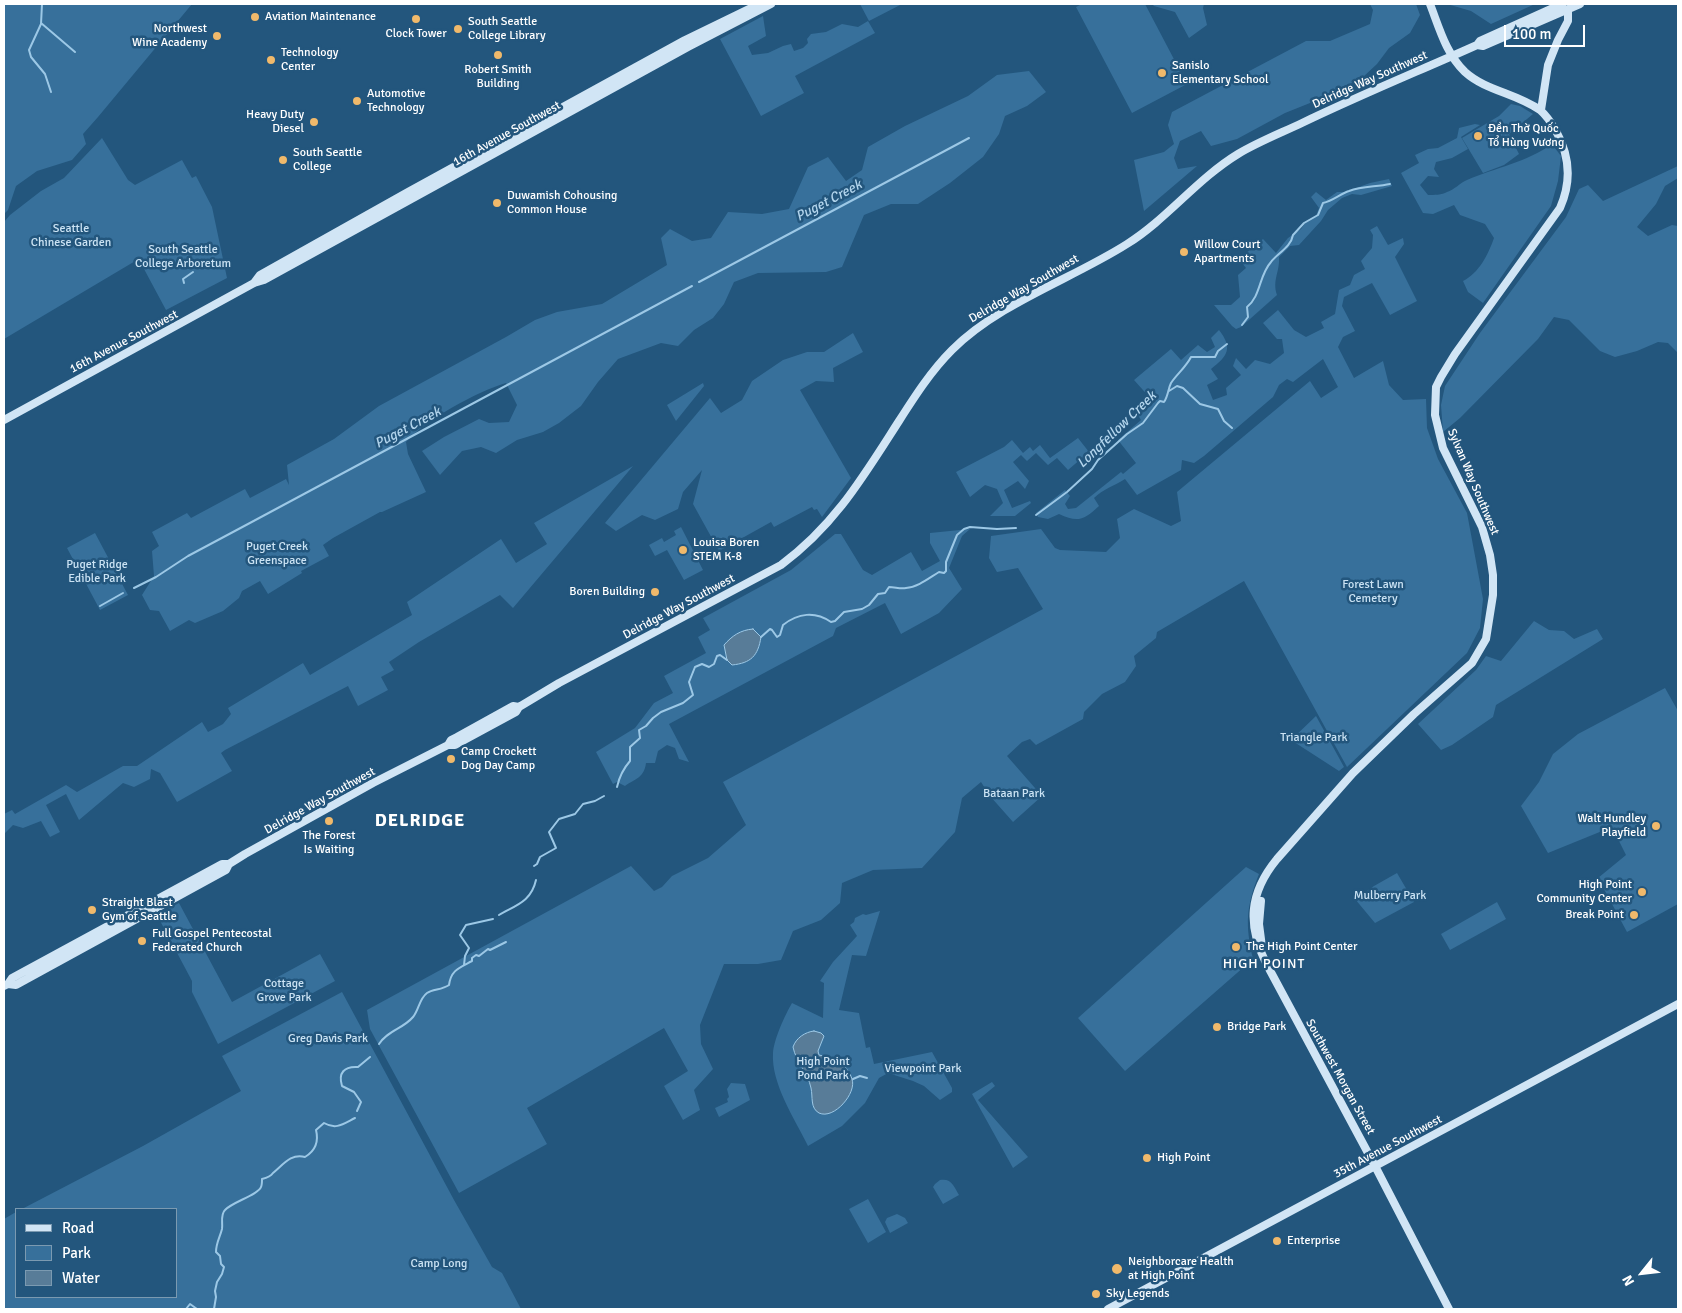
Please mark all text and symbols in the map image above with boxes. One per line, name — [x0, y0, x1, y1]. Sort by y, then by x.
place label: Aviation Maintenance — [265, 10, 376, 24]
marker: Aviation Maintenance — [249, 11, 261, 23]
marker: Clock Tower — [410, 13, 422, 25]
place label: South Seattle College Library — [468, 15, 546, 43]
scale bar — [1507, 15, 1588, 47]
place label: Northwest Wine Academy — [132, 22, 207, 50]
marker: South Seattle College Library — [452, 23, 464, 35]
text: 100 m — [1512, 25, 1552, 43]
place label: Clock Tower — [385, 27, 447, 41]
marker: Northwest Wine Academy — [211, 30, 223, 42]
place label: Technology Center — [281, 46, 338, 74]
street label: Delridge Way Southwest — [1310, 48, 1430, 112]
marker: Robert Smith Building — [492, 49, 504, 61]
marker: Technology Center — [265, 54, 277, 66]
place label: Sanislo Elementary School — [1172, 59, 1268, 87]
place label: Robert Smith Building — [464, 63, 532, 91]
marker: Sanislo Elementary School — [1156, 67, 1168, 79]
place label: Automotive Technology — [367, 87, 426, 115]
marker: Automotive Technology — [351, 95, 363, 107]
street label: 16th Avenue Southwest — [451, 98, 563, 170]
place label: Heavy Duty Diesel — [246, 108, 304, 136]
marker: Heavy Duty Diesel — [308, 116, 320, 128]
place label: Đền Thờ Quốc Tổ Hùng Vương — [1488, 122, 1564, 150]
marker: Đền Thờ Quốc Tổ Hùng Vương — [1472, 130, 1484, 142]
place label: South Seattle College — [293, 146, 362, 174]
marker: South Seattle College — [277, 154, 289, 166]
water label: Puget Creek — [793, 177, 865, 225]
place label: Duwamish Cohousing Common House — [507, 189, 617, 217]
marker: Duwamish Cohousing Common House — [491, 197, 503, 209]
park label: Seattle Chinese Garden — [31, 222, 111, 250]
place label: Willow Court Apartments — [1194, 238, 1261, 266]
park label: South Seattle College Arboretum — [135, 243, 231, 271]
marker: Willow Court Apartments — [1178, 246, 1190, 258]
street label: Delridge Way Southwest — [967, 252, 1081, 326]
street label: 16th Avenue Southwest — [67, 307, 181, 377]
water label: Longfellow Creek — [1074, 388, 1160, 472]
water label: Puget Creek — [372, 404, 444, 452]
street label: Sylvan Way Southwest — [1444, 427, 1502, 537]
place label: Louisa Boren STEM K-8 — [693, 536, 759, 564]
park label: Puget Creek Greenspace — [246, 540, 308, 568]
marker: Louisa Boren STEM K-8 — [677, 544, 689, 556]
park label: Puget Ridge Edible Park — [66, 558, 128, 586]
street label: Delridge Way Southwest — [621, 571, 737, 643]
park label: Forest Lawn Cemetery — [1342, 578, 1404, 606]
place label: Boren Building — [569, 585, 645, 599]
marker: Boren Building — [649, 586, 661, 598]
park label: Triangle Park — [1280, 731, 1348, 745]
place label: Camp Crockett Dog Day Camp — [461, 745, 536, 773]
marker: Camp Crockett Dog Day Camp — [445, 753, 457, 765]
street label: Delridge Way Southwest — [262, 765, 378, 837]
park label: Bataan Park — [983, 787, 1045, 801]
district label: DELRIDGE — [374, 810, 466, 832]
place label: Walt Hundley Playfield — [1578, 812, 1646, 840]
marker: The Forest Is Waiting — [323, 815, 335, 827]
marker: Walt Hundley Playfield — [1650, 820, 1662, 832]
place label: The Forest Is Waiting — [303, 829, 355, 857]
place label: High Point Community Center — [1536, 878, 1632, 906]
marker: High Point Community Center — [1636, 886, 1648, 898]
park label: Mulberry Park — [1354, 889, 1426, 903]
place label: Straight Blast Gym of Seattle — [102, 896, 177, 924]
marker: Straight Blast Gym of Seattle — [86, 904, 98, 916]
place label: Break Point — [1565, 908, 1624, 922]
marker: Break Point — [1628, 909, 1640, 921]
place label: Full Gospel Pentecostal Federated Church — [152, 927, 272, 955]
marker: Full Gospel Pentecostal Federated Church — [136, 935, 148, 947]
place label: The High Point Center — [1246, 940, 1358, 954]
marker: The High Point Center — [1230, 941, 1242, 953]
district label: HIGH POINT — [1221, 956, 1307, 972]
park label: Cottage Grove Park — [256, 977, 312, 1005]
street label: Southwest Morgan Street — [1302, 1017, 1378, 1137]
place label: Bridge Park — [1227, 1020, 1286, 1034]
marker: Bridge Park — [1211, 1021, 1223, 1033]
park label: Greg Davis Park — [288, 1032, 368, 1046]
park label: High Point Pond Park — [796, 1055, 850, 1083]
park label: Viewpoint Park — [885, 1062, 961, 1076]
street label: 35th Avenue Southwest — [1331, 1112, 1445, 1182]
place label: High Point — [1157, 1151, 1211, 1165]
marker: High Point — [1141, 1152, 1153, 1164]
legend — [15, 1208, 178, 1298]
text: Road — [62, 1219, 94, 1237]
place label: Enterprise — [1287, 1234, 1340, 1248]
marker: Enterprise — [1271, 1235, 1283, 1247]
text: Park — [62, 1244, 91, 1262]
north arrow — [1617, 1248, 1667, 1298]
place label: Neighborcare Health at High Point — [1128, 1255, 1234, 1283]
park label: Camp Long — [411, 1257, 467, 1271]
marker: Neighborcare Health at High Point — [1110, 1262, 1124, 1276]
text: Water — [62, 1269, 100, 1287]
text: N — [1619, 1272, 1638, 1289]
place label: Sky Legends — [1106, 1287, 1169, 1301]
marker: Sky Legends — [1090, 1288, 1102, 1300]

